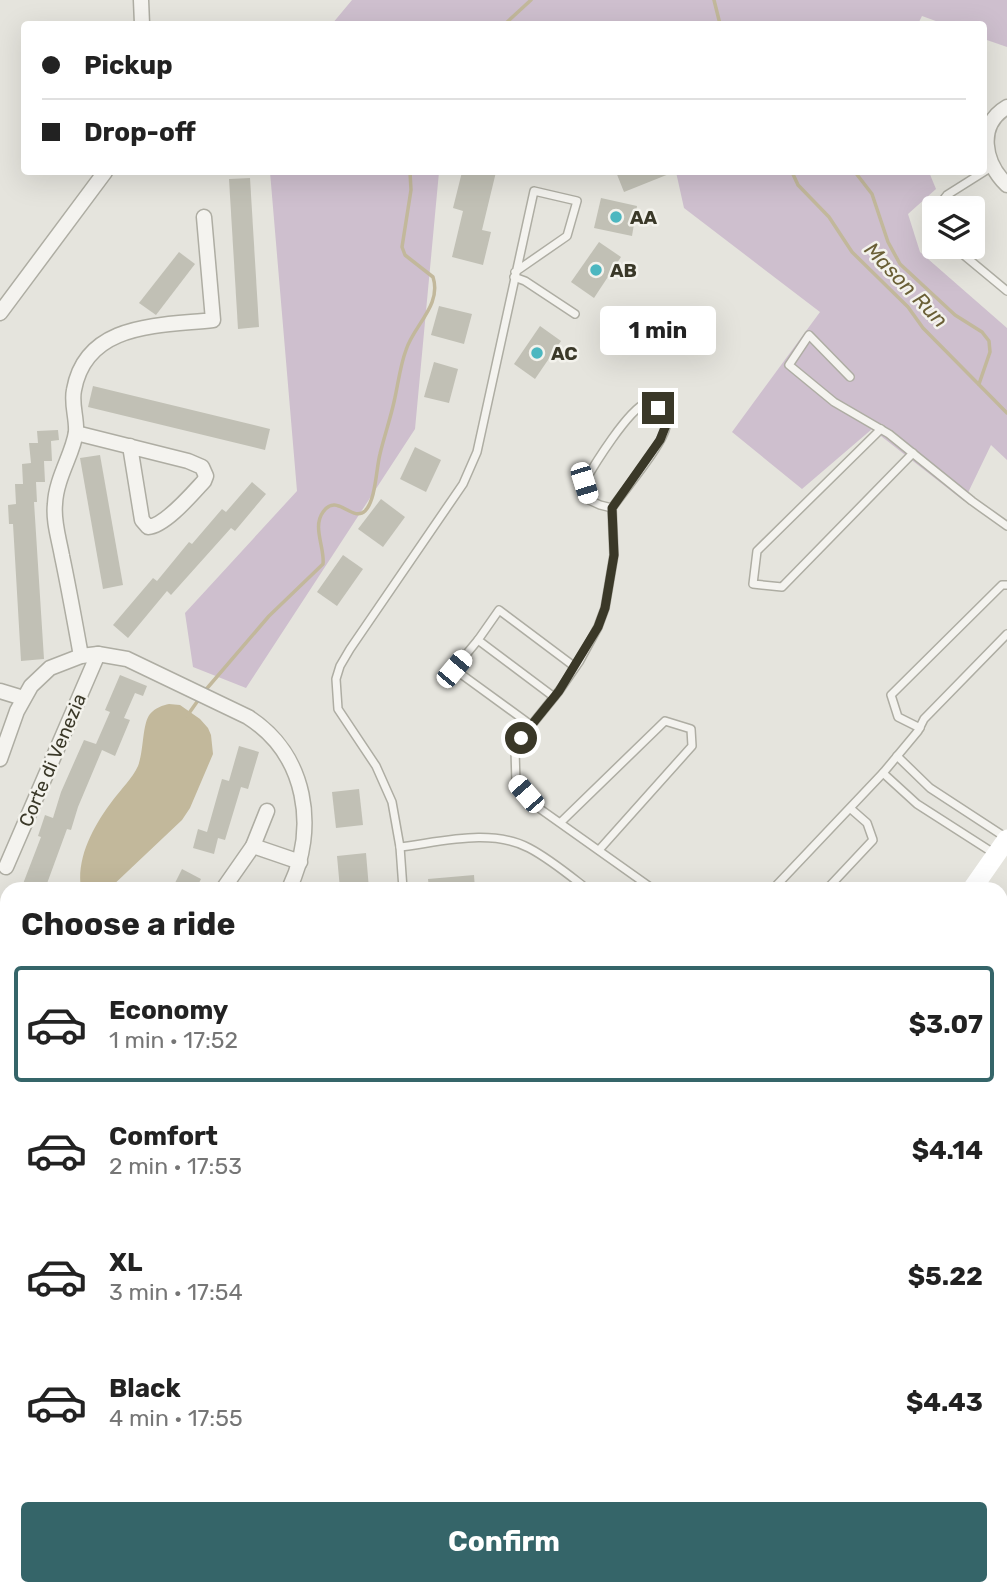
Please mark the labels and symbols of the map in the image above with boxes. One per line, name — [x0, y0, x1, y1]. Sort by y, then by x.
place label: AA — [630, 206, 658, 229]
marker: AA — [608, 209, 624, 225]
water label: Mason Run — [860, 237, 953, 332]
place label: AB — [610, 259, 637, 282]
marker: AB — [588, 262, 604, 278]
callout: 1 min — [600, 306, 716, 356]
place label: AC — [551, 342, 578, 365]
marker: AC — [529, 345, 545, 361]
route end — [642, 392, 674, 424]
car — [568, 460, 601, 506]
car — [433, 646, 476, 692]
street label: Corte di Venezia — [14, 690, 91, 830]
route start — [505, 722, 537, 754]
car — [505, 771, 548, 817]

